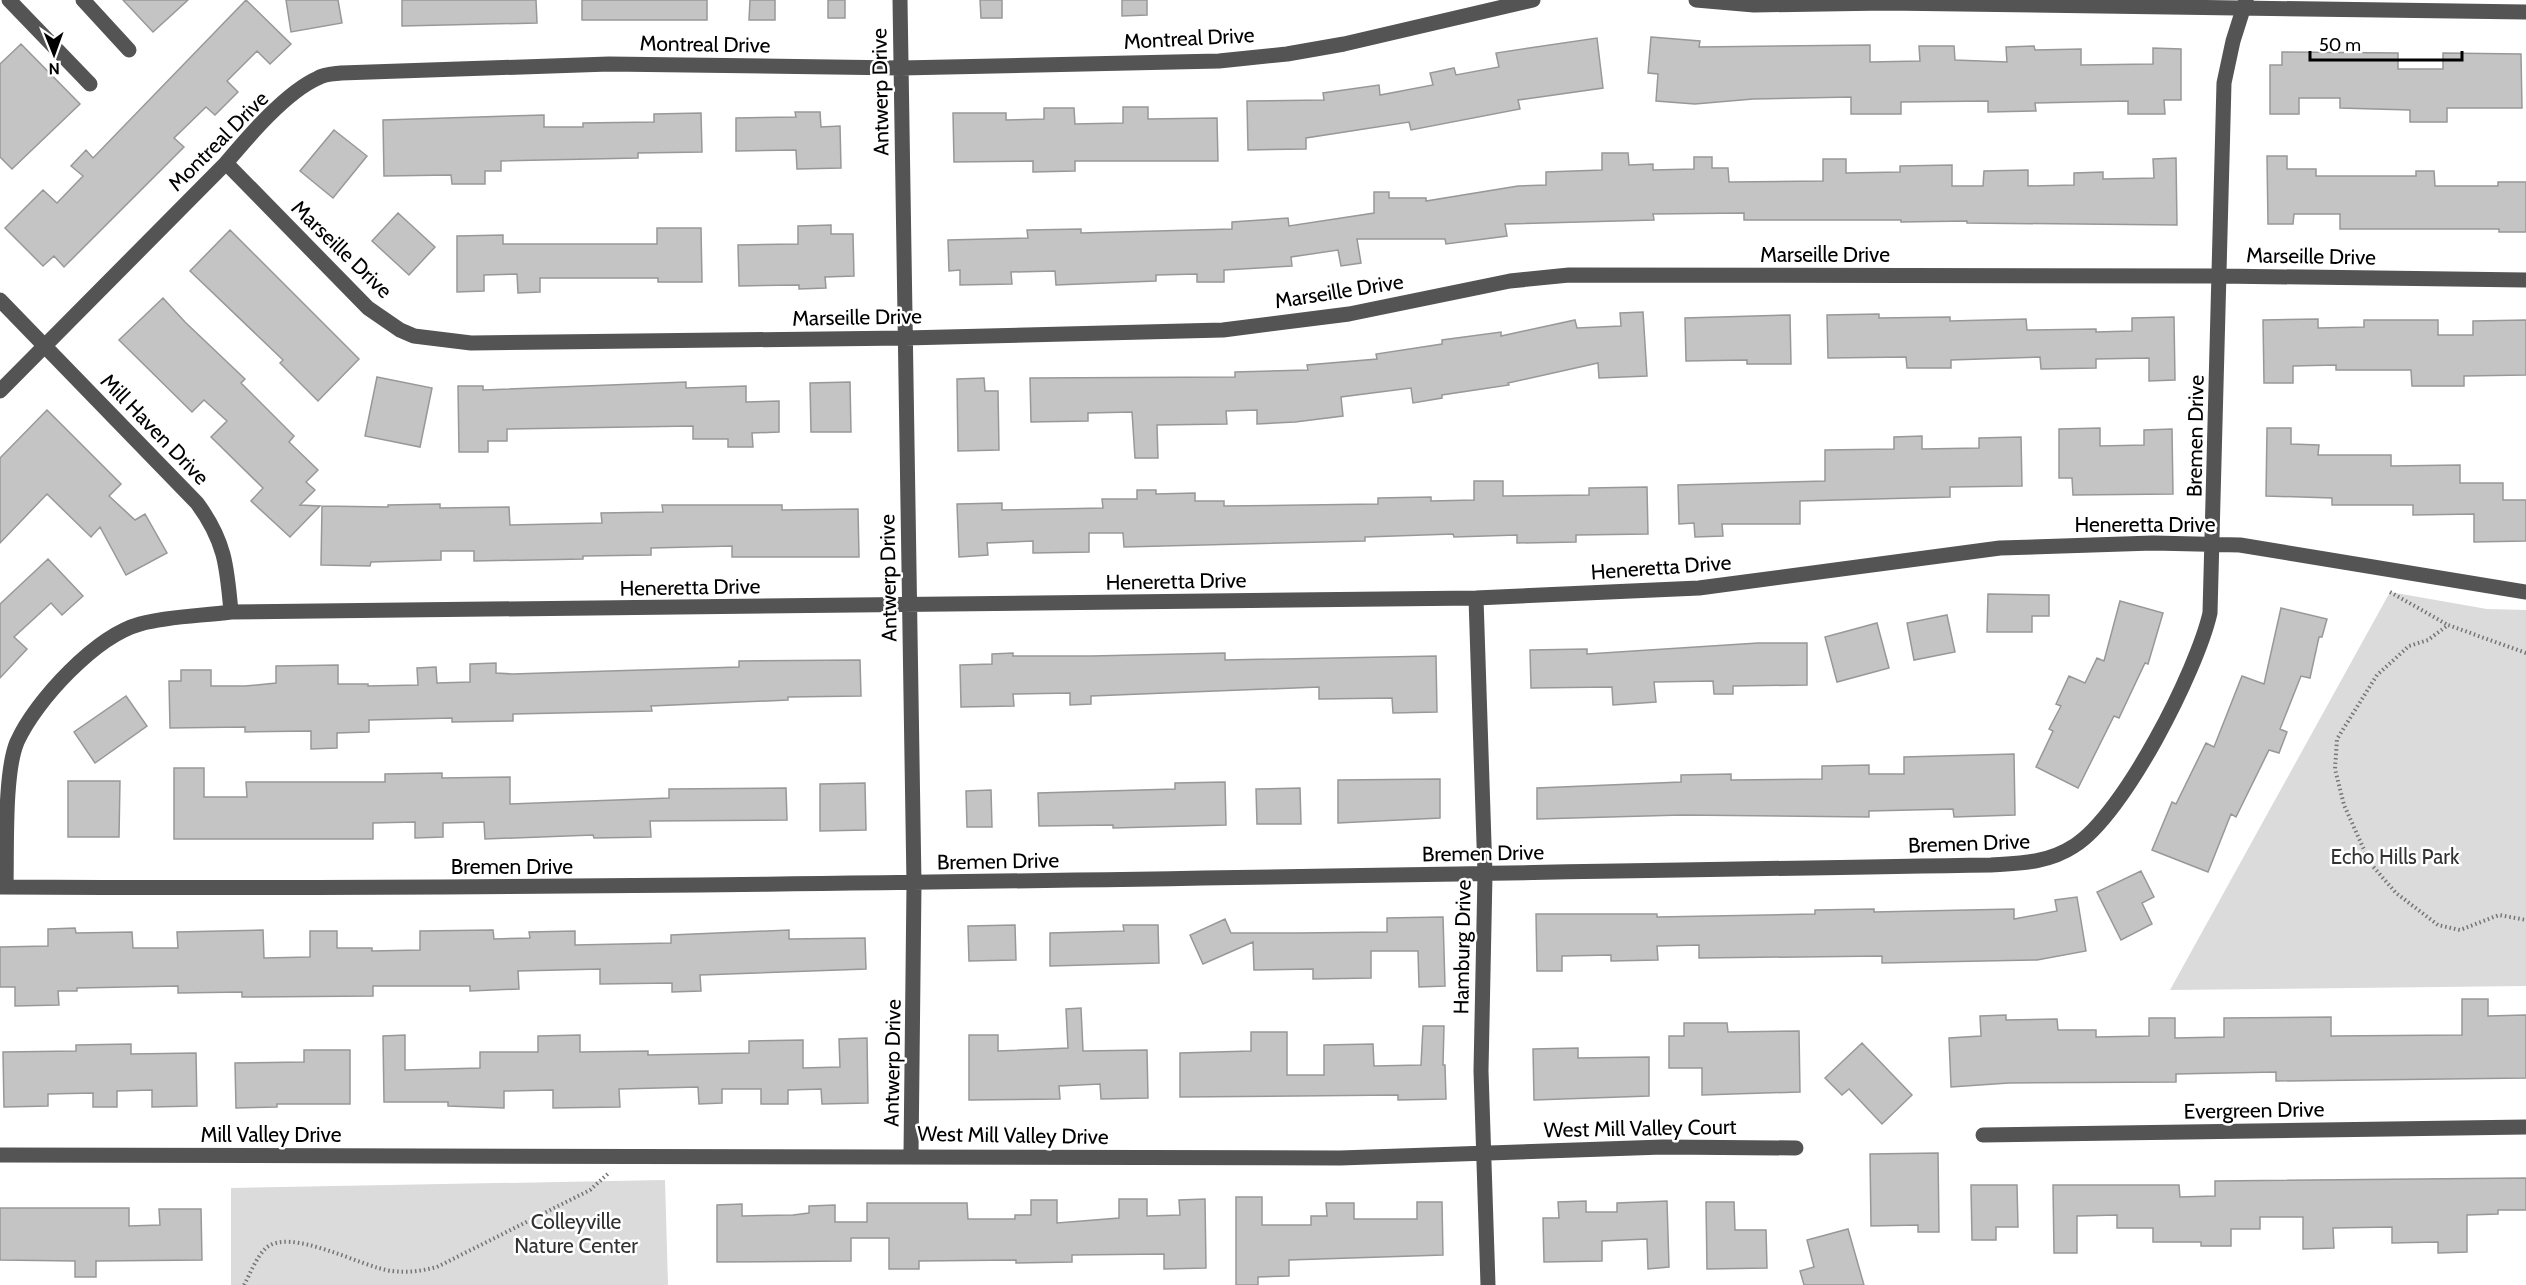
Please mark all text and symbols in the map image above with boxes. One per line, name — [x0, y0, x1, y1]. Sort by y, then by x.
street label: Montreal Drive — [1123, 22, 1255, 54]
north arrow — [24, 24, 84, 84]
scale bar — [2310, 24, 2462, 62]
street label: Antwerp Drive — [866, 28, 894, 156]
street label: Montreal Drive — [639, 30, 771, 58]
text: 50 m — [2319, 34, 2361, 56]
text: N — [48, 59, 60, 78]
street label: Montreal Drive — [163, 86, 273, 196]
street label: Marseille Drive — [287, 195, 398, 303]
street label: Marseille Drive — [1760, 242, 1890, 267]
street label: Marseille Drive — [2246, 242, 2376, 270]
street label: Marseille Drive — [1273, 268, 1405, 314]
street label: Marseille Drive — [792, 303, 922, 331]
street label: Mill Haven Drive — [96, 368, 214, 490]
street label: Bremen Drive — [2181, 374, 2209, 497]
street label: Heneretta Drive — [2075, 512, 2216, 537]
street label: Antwerp Drive — [874, 514, 902, 642]
street label: Heneretta Drive — [1590, 550, 1732, 584]
street label: Heneretta Drive — [1105, 567, 1247, 595]
street label: Heneretta Drive — [619, 573, 761, 601]
street label: Bremen Drive — [1907, 828, 2031, 858]
street label: Bremen Drive — [1422, 839, 1545, 867]
park label: Echo Hills Park — [2331, 844, 2460, 869]
street label: Bremen Drive — [937, 847, 1060, 875]
street label: Bremen Drive — [451, 854, 573, 879]
street label: Hamburg Drive — [1448, 879, 1476, 1014]
street label: Antwerp Drive — [878, 999, 906, 1127]
street label: Evergreen Drive — [2183, 1096, 2325, 1124]
street label: West Mill Valley Court — [1543, 1114, 1737, 1142]
street label: West Mill Valley Drive — [917, 1121, 1109, 1149]
street label: Mill Valley Drive — [201, 1122, 342, 1147]
park label: Colleyville Nature Center — [514, 1209, 638, 1258]

